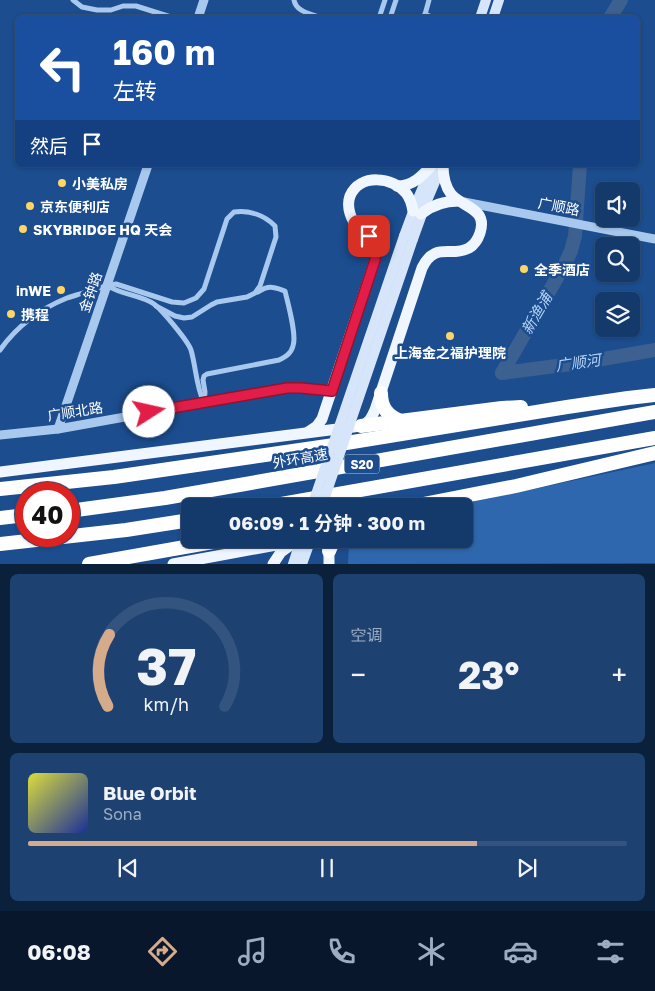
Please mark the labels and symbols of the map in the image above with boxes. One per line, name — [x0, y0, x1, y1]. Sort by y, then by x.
place label: 小美私房 — [72, 175, 128, 192]
marker: 小美私房 — [56, 177, 68, 189]
street label: 广顺路 — [537, 194, 581, 218]
place label: 京东便利店 — [40, 198, 110, 215]
marker: 京东便利店 — [24, 200, 36, 212]
pin — [348, 215, 390, 257]
place label: SKYBRIDGE HQ 天会 — [33, 221, 172, 238]
marker: SKYBRIDGE HQ 天会 — [17, 223, 29, 235]
place label: 全季酒店 — [534, 261, 590, 278]
marker: 全季酒店 — [518, 263, 530, 275]
street label: 金钟路 — [75, 269, 105, 315]
place label: inWE — [16, 282, 51, 299]
marker: inWE — [55, 284, 67, 296]
water label: 新渔浦 — [517, 287, 556, 337]
place label: 携程 — [21, 306, 49, 323]
marker: 携程 — [5, 308, 17, 320]
marker: 上海金之福护理院 — [444, 330, 456, 342]
place label: 上海金之福护理院 — [394, 344, 506, 361]
water label: 广顺河 — [554, 350, 604, 374]
position arrow — [122, 385, 174, 437]
street label: 广顺北路 — [46, 398, 104, 424]
street label: 外环高速 — [271, 445, 329, 471]
road number: S20 — [344, 454, 380, 474]
speed limit sign: 40 — [15, 482, 80, 547]

